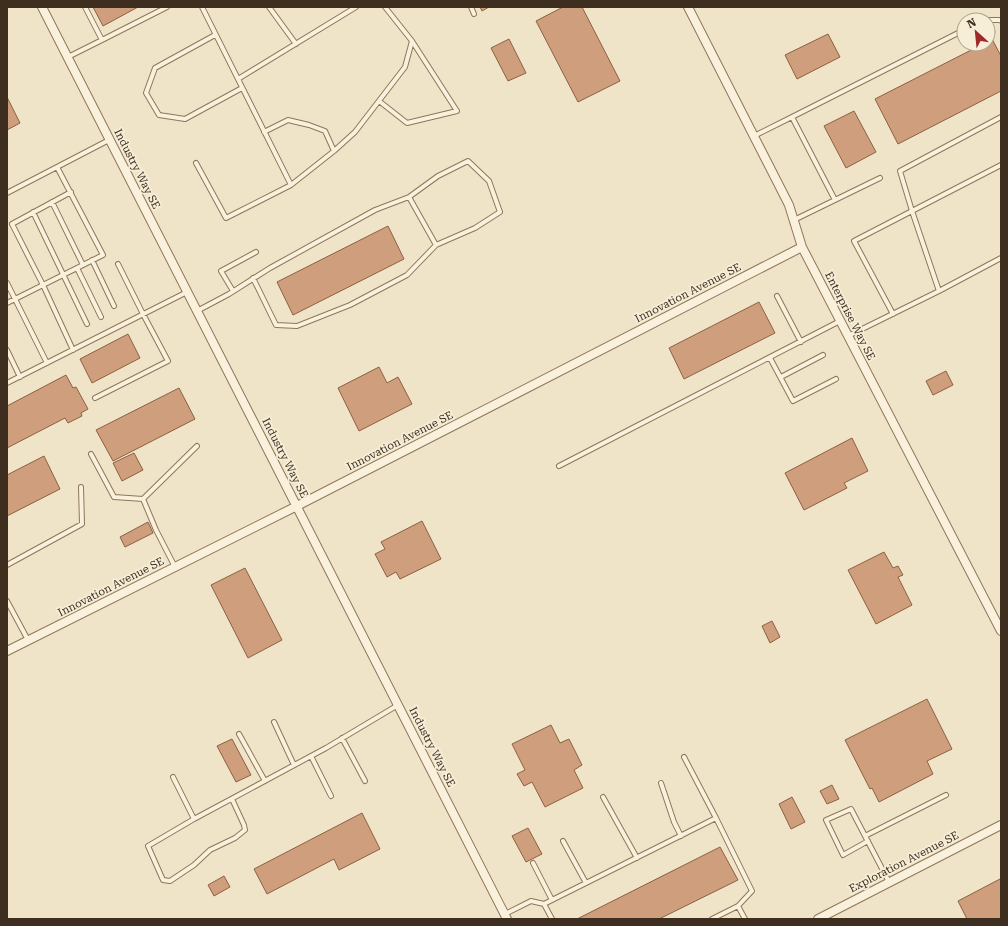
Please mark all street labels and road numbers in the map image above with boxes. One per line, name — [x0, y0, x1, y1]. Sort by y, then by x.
street label: Industry Way SE — [111, 127, 163, 211]
street label: Innovation Avenue SE — [633, 261, 743, 325]
street label: Enterprise Way SE — [822, 270, 878, 362]
street label: Innovation Avenue SE — [345, 409, 455, 473]
street label: Industry Way SE — [259, 416, 311, 500]
street label: Innovation Avenue SE — [56, 555, 166, 619]
street label: Industry Way SE — [406, 705, 458, 789]
street label: Exploration Avenue SE — [847, 829, 961, 895]

